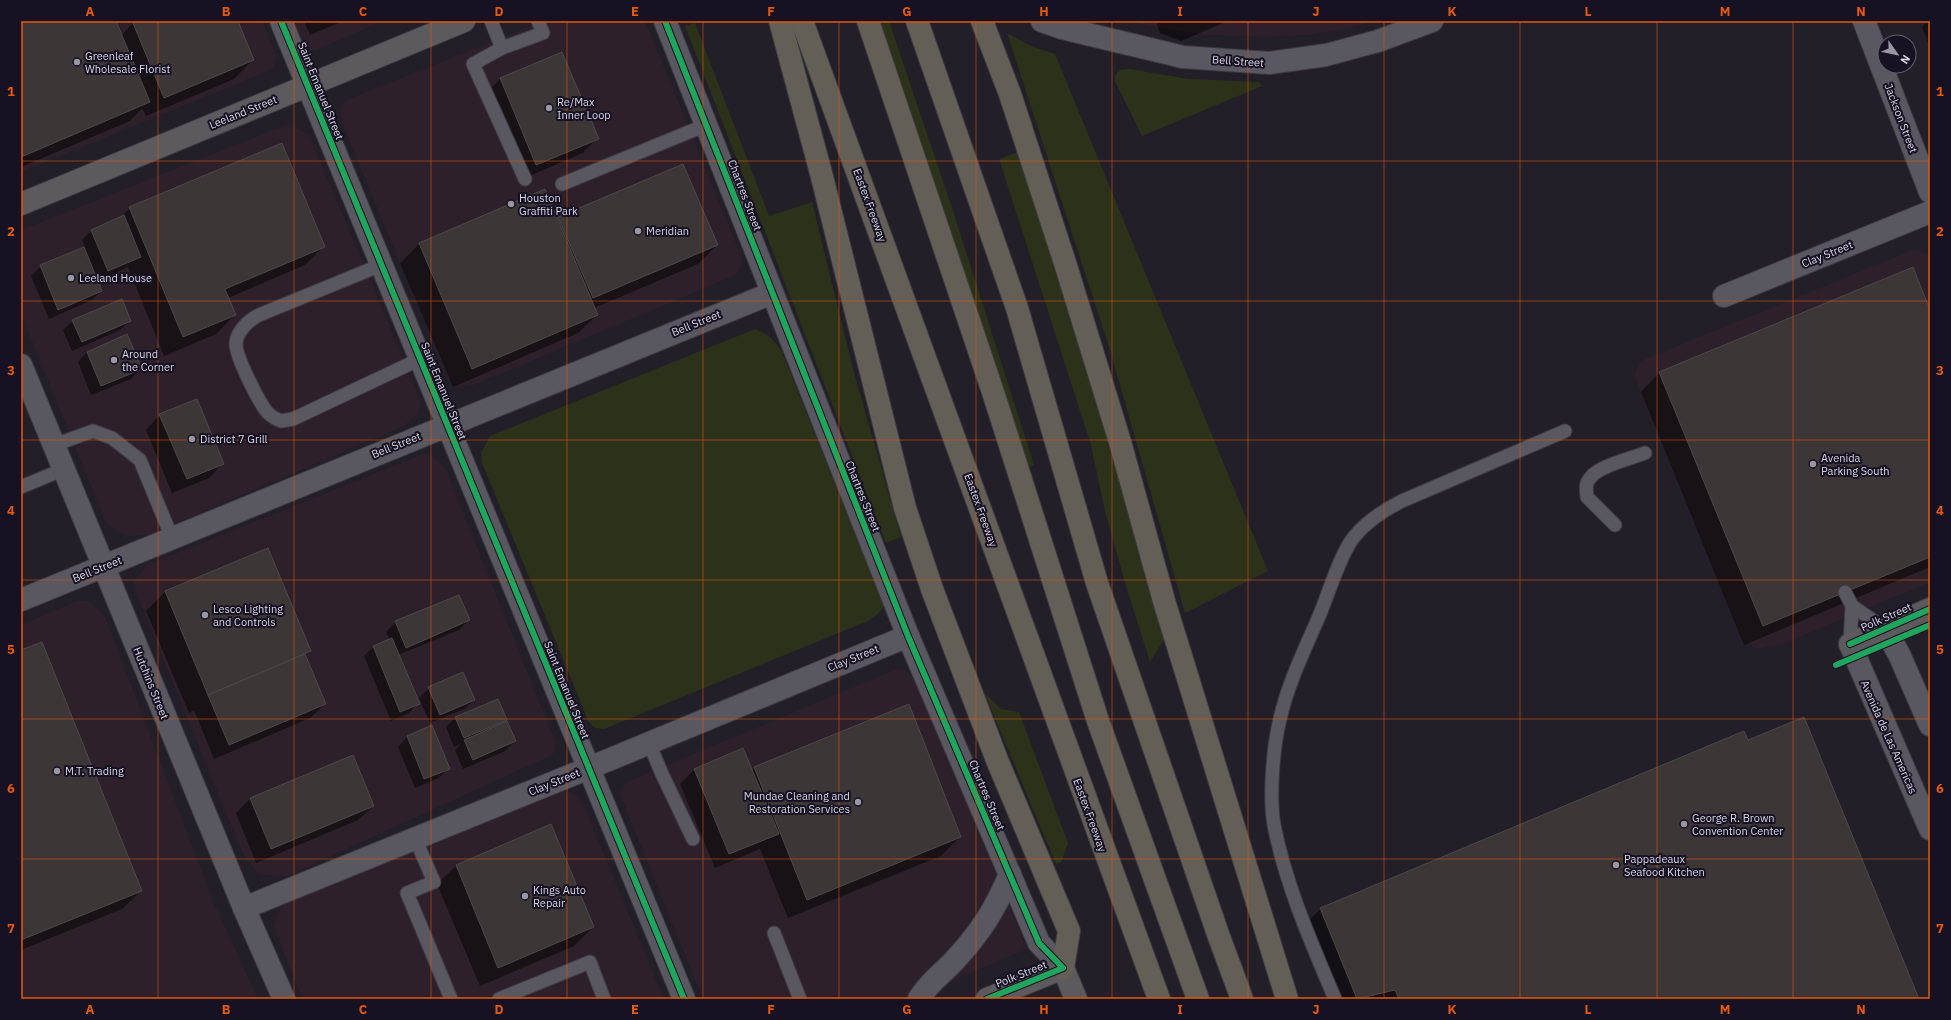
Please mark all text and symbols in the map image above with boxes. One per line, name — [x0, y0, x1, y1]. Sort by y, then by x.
text: A — [86, 3, 95, 20]
text: B — [222, 3, 231, 20]
text: C — [359, 3, 368, 20]
text: D — [494, 3, 504, 20]
text: E — [631, 3, 639, 20]
text: F — [767, 3, 775, 20]
text: G — [902, 3, 912, 20]
text: H — [1039, 3, 1049, 20]
text: I — [1177, 3, 1183, 20]
text: J — [1312, 3, 1320, 20]
text: K — [1447, 3, 1457, 20]
text: L — [1585, 3, 1592, 20]
text: M — [1720, 3, 1730, 20]
text: N — [1856, 3, 1866, 20]
north arrow — [1877, 34, 1917, 74]
street label: Saint Emanuel Street — [295, 40, 347, 142]
place label: Greenleaf Wholesale Florist — [85, 49, 170, 76]
street label: Bell Street — [1212, 52, 1265, 70]
text: N — [1897, 52, 1913, 67]
marker: Greenleaf Wholesale Florist — [72, 57, 82, 67]
street label: Jackson Street — [1881, 81, 1921, 155]
text: 1 — [7, 83, 15, 100]
text: 1 — [1936, 83, 1944, 100]
street label: Leeland Street — [207, 92, 279, 132]
place label: Re/Max Inner Loop — [557, 95, 611, 122]
marker: Re/Max Inner Loop — [544, 103, 554, 113]
street label: Chartres Street — [725, 157, 765, 233]
street label: Eastex Freeway — [850, 166, 890, 244]
place label: Houston Graffiti Park — [519, 191, 578, 218]
marker: Houston Graffiti Park — [506, 199, 516, 209]
text: 2 — [7, 223, 15, 240]
text: 2 — [1936, 223, 1944, 240]
place label: Meridian — [646, 224, 689, 238]
marker: Meridian — [633, 226, 643, 236]
street label: Clay Street — [1799, 237, 1855, 271]
place label: Leeland House — [79, 271, 152, 285]
marker: Leeland House — [66, 273, 76, 283]
street label: Bell Street — [669, 307, 723, 339]
street label: Saint Emanuel Street — [418, 340, 470, 442]
place label: Around the Corner — [122, 347, 174, 374]
marker: Around the Corner — [109, 355, 119, 365]
text: 3 — [7, 362, 15, 379]
text: 3 — [1936, 362, 1944, 379]
street label: Bell Street — [369, 429, 423, 461]
place label: District 7 Grill — [200, 432, 268, 446]
marker: District 7 Grill — [187, 434, 197, 444]
place label: Avenida Parking South — [1821, 451, 1890, 478]
street label: Chartres Street — [842, 459, 884, 534]
marker: Avenida Parking South — [1808, 459, 1818, 469]
street label: Eastex Freeway — [961, 471, 1001, 549]
text: 4 — [7, 502, 15, 519]
text: 4 — [1936, 502, 1944, 519]
street label: Bell Street — [70, 553, 124, 585]
street label: Polk Street — [1858, 600, 1914, 634]
place label: Lesco Lighting and Controls — [213, 602, 283, 629]
marker: Lesco Lighting and Controls — [200, 610, 210, 620]
street label: Saint Emanuel Street — [541, 639, 593, 741]
text: 5 — [7, 641, 15, 658]
street label: Clay Street — [825, 641, 881, 675]
text: 5 — [1936, 641, 1944, 658]
street label: Hutchins Street — [130, 645, 172, 721]
street label: Avenida de Las Americas — [1858, 678, 1920, 796]
street label: Chartres Street — [966, 758, 1008, 832]
place label: M.T. Trading — [65, 764, 124, 778]
street label: Clay Street — [526, 765, 582, 799]
marker: M.T. Trading — [52, 766, 62, 776]
street label: Eastex Freeway — [1070, 776, 1110, 854]
text: 6 — [7, 780, 15, 797]
text: 6 — [1936, 780, 1944, 797]
place label: Mundae Cleaning and Restoration Services — [744, 789, 850, 816]
marker: Mundae Cleaning and Restoration Services — [853, 797, 863, 807]
place label: George R. Brown Convention Center — [1692, 811, 1783, 838]
marker: George R. Brown Convention Center — [1679, 819, 1689, 829]
place label: Pappadeaux Seafood Kitchen — [1624, 852, 1705, 879]
marker: Pappadeaux Seafood Kitchen — [1611, 860, 1621, 870]
place label: Kings Auto Repair — [533, 883, 586, 910]
marker: Kings Auto Repair — [520, 891, 530, 901]
text: 7 — [7, 920, 15, 937]
text: 7 — [1936, 920, 1944, 937]
street label: Polk Street — [993, 957, 1049, 991]
text: A — [86, 1001, 95, 1018]
text: B — [222, 1001, 231, 1018]
text: C — [359, 1001, 368, 1018]
text: D — [494, 1001, 504, 1018]
text: E — [631, 1001, 639, 1018]
text: F — [767, 1001, 775, 1018]
text: G — [902, 1001, 912, 1018]
text: H — [1039, 1001, 1049, 1018]
text: I — [1177, 1001, 1183, 1018]
text: J — [1312, 1001, 1320, 1018]
text: K — [1447, 1001, 1457, 1018]
text: L — [1585, 1001, 1592, 1018]
text: M — [1720, 1001, 1730, 1018]
text: N — [1856, 1001, 1866, 1018]

